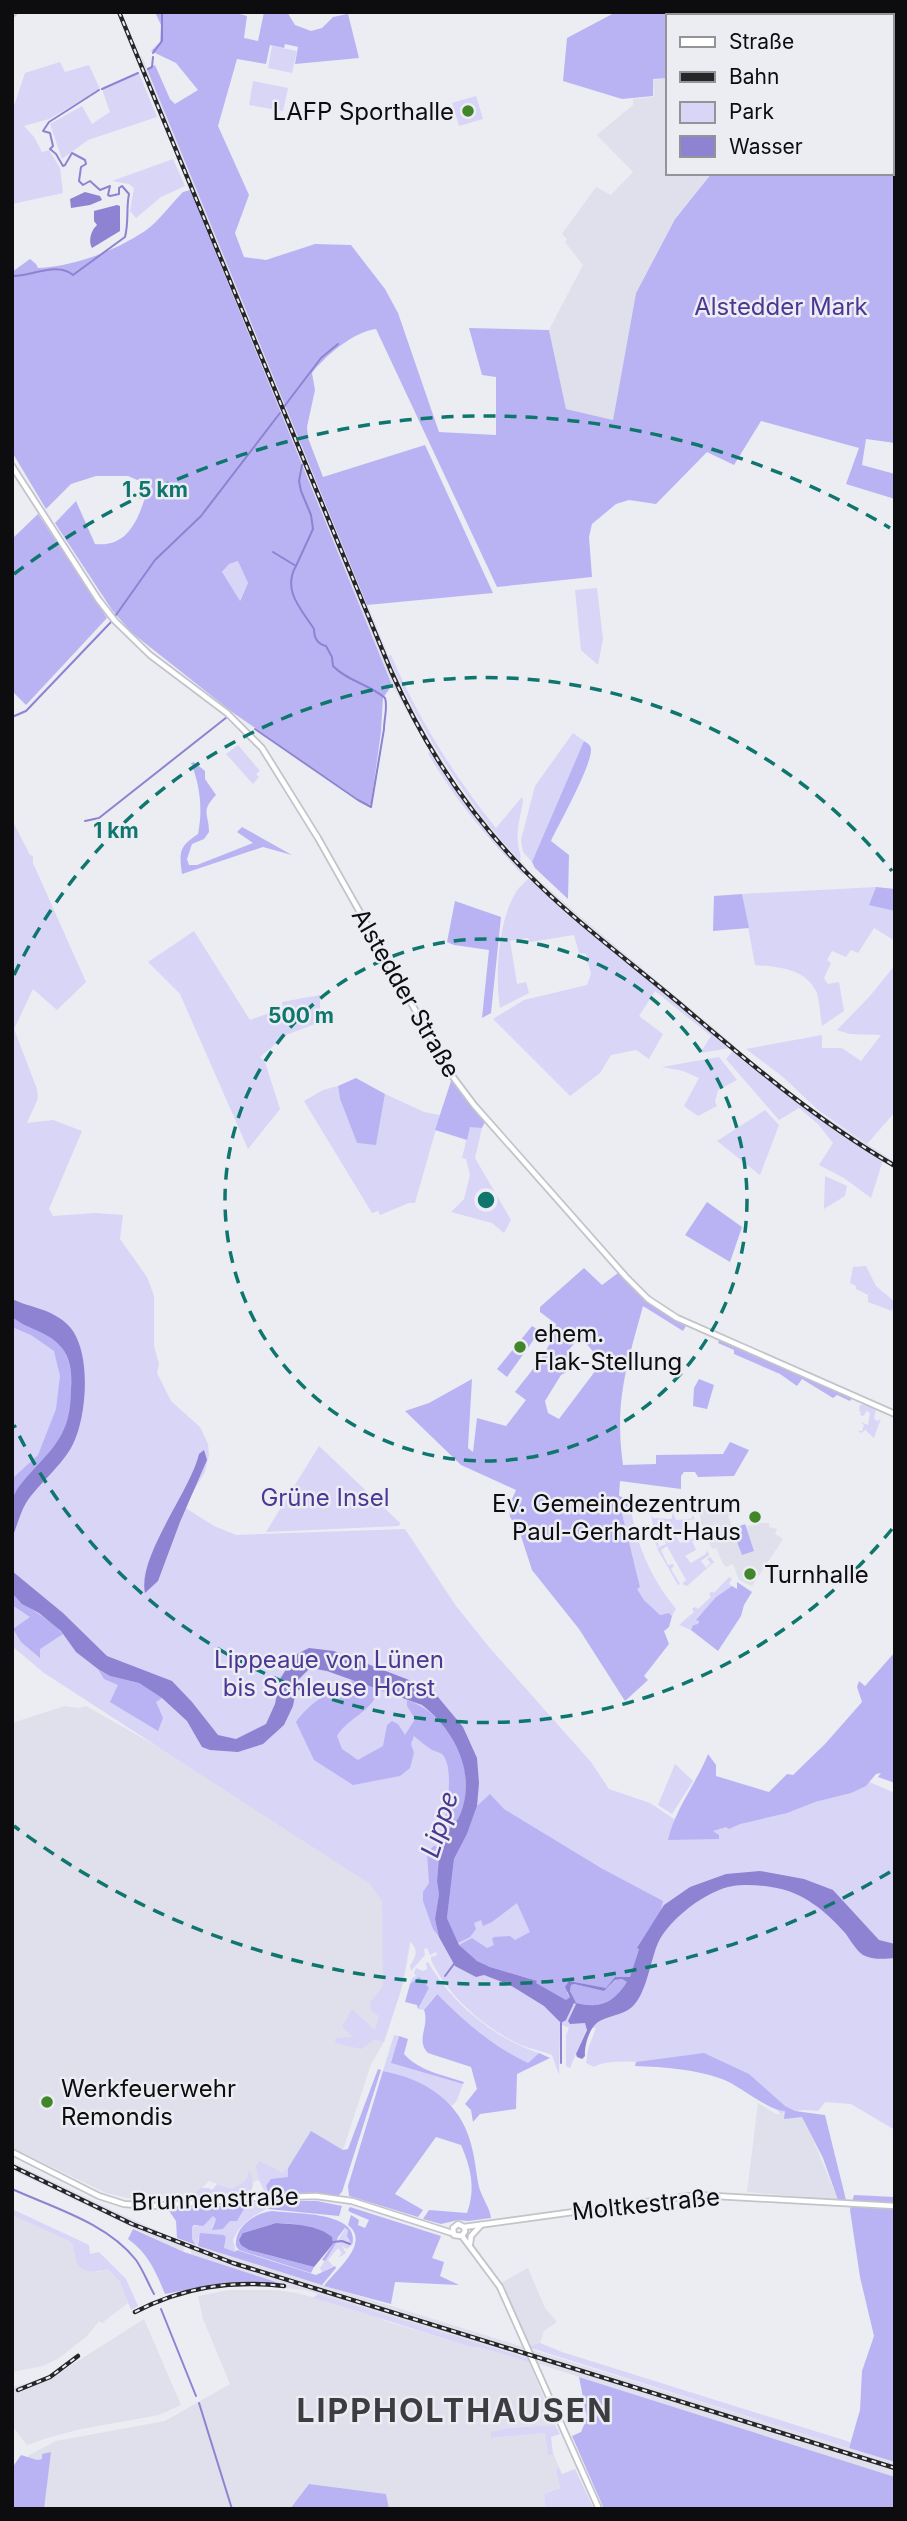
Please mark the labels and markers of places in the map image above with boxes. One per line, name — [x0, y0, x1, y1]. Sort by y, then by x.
place label: LAFP Sporthalle — [273, 97, 454, 126]
marker: LAFP Sporthalle — [460, 103, 476, 119]
centre of rings — [474, 1188, 498, 1212]
place label: ehem. Flak-Stellung — [534, 1319, 682, 1376]
marker: ehem. Flak-Stellung — [512, 1339, 528, 1355]
place label: Ev. Gemeindezentrum Paul-Gerhardt-Haus — [492, 1489, 741, 1546]
marker: Ev. Gemeindezentrum Paul-Gerhardt-Haus — [747, 1509, 763, 1525]
place label: Turnhalle — [764, 1560, 869, 1589]
marker: Turnhalle — [742, 1566, 758, 1582]
place label: Werkfeuerwehr Remondis — [61, 2074, 236, 2131]
marker: Werkfeuerwehr Remondis — [39, 2094, 55, 2110]

